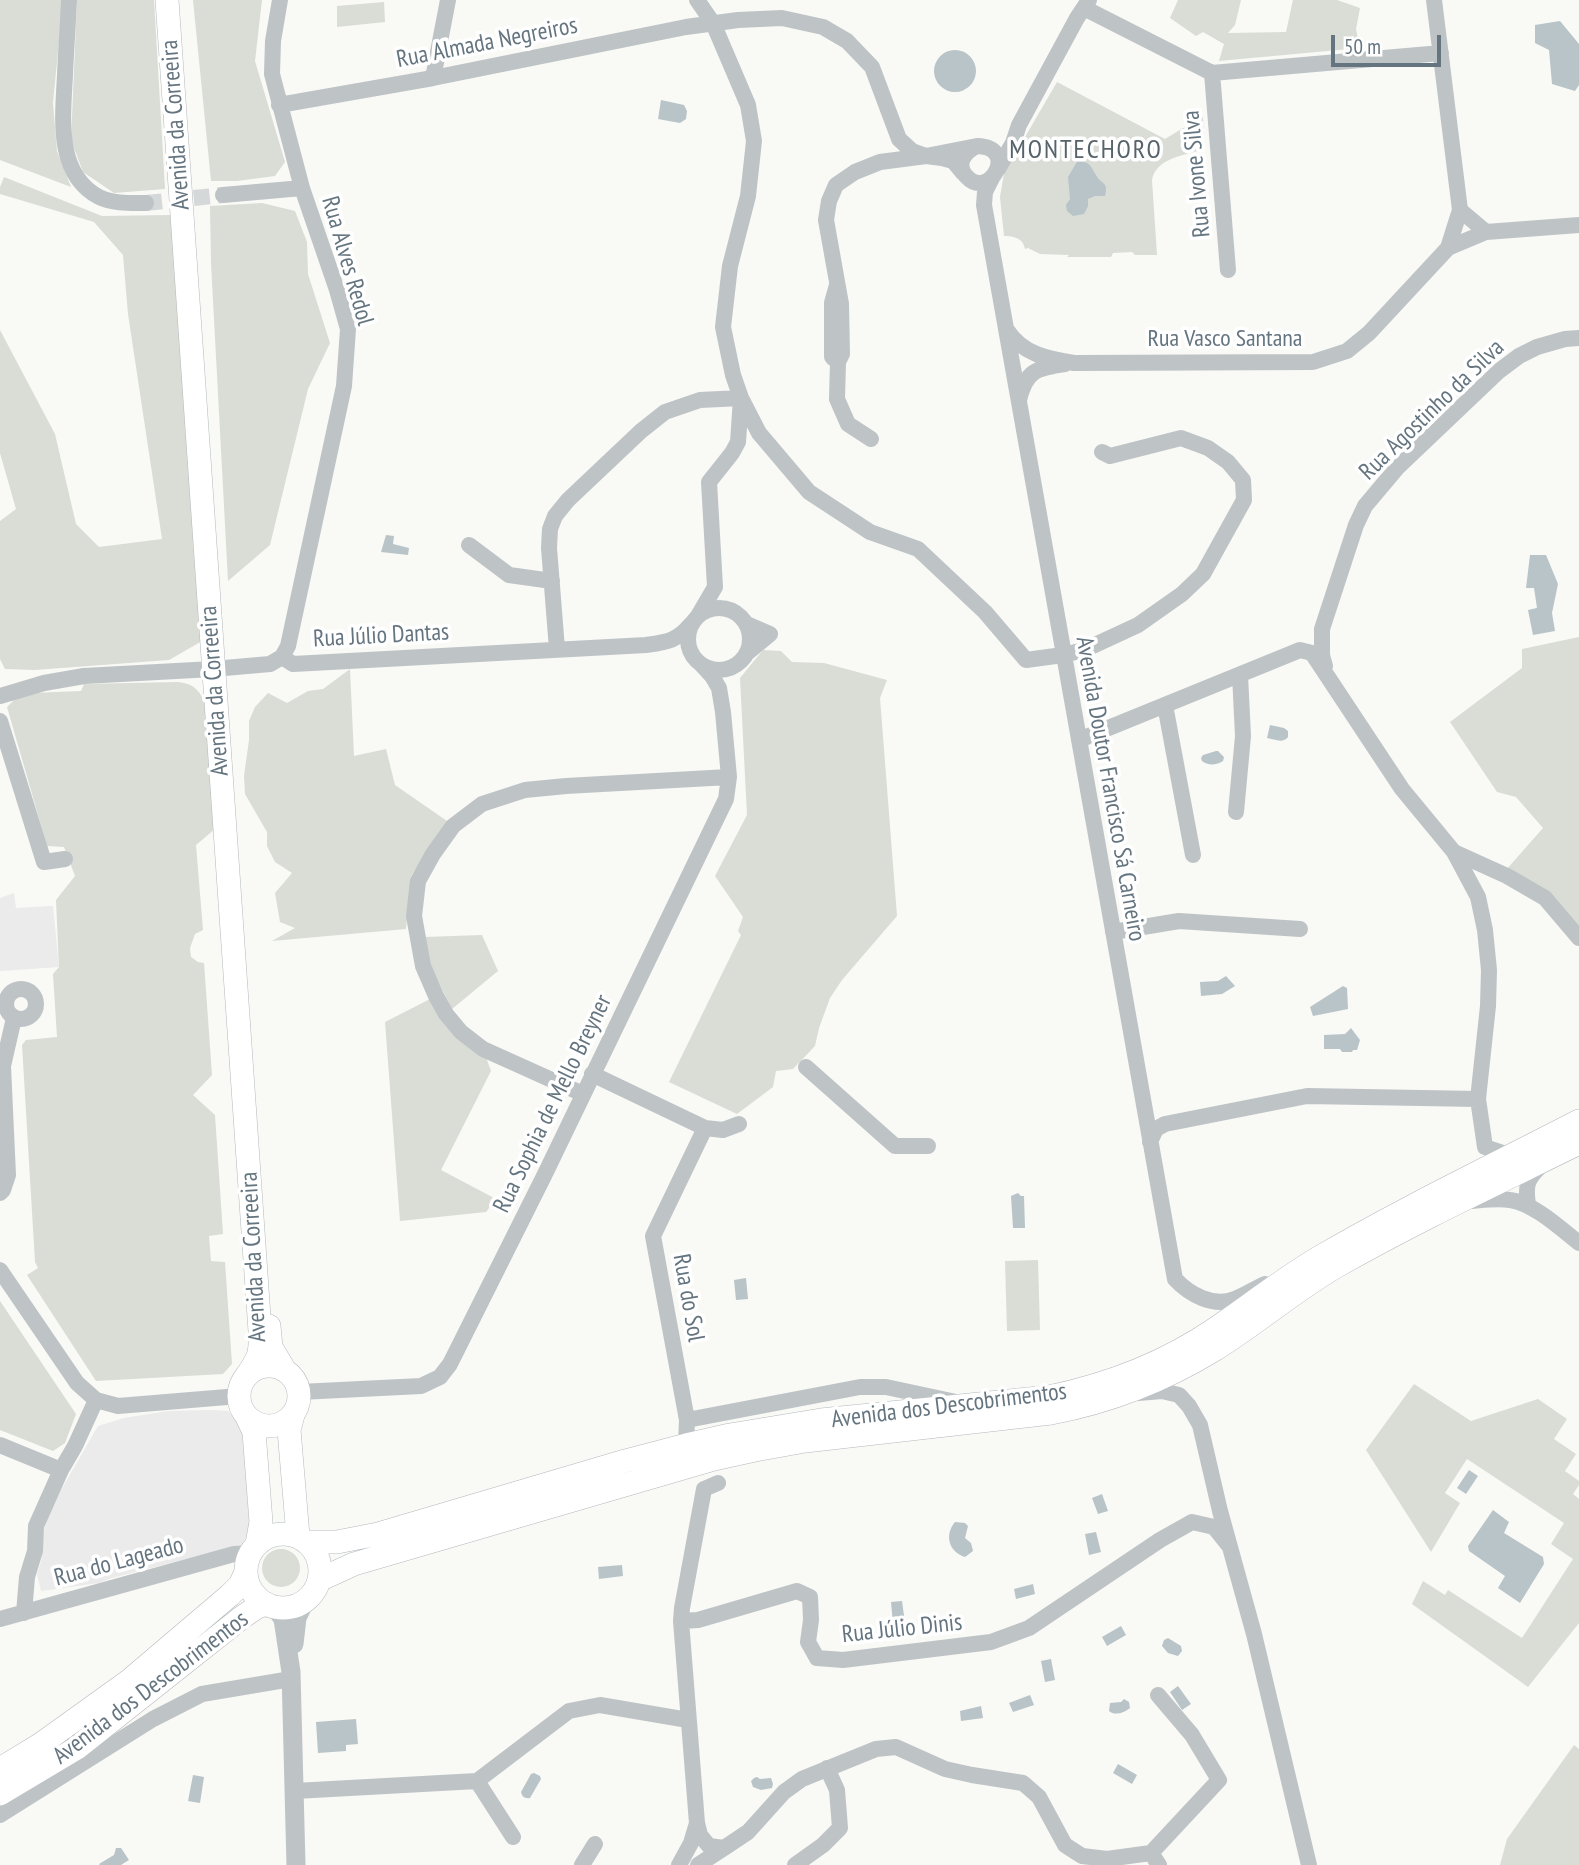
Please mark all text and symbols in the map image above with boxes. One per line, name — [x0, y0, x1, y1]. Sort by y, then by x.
street label: Rua Almada Negreiros — [394, 11, 580, 75]
scale bar — [1334, 21, 1444, 65]
text: 50 m — [1344, 33, 1381, 60]
street label: Avenida da Correeira — [156, 39, 196, 211]
street label: Rua Ivone Silva — [1177, 109, 1217, 239]
district label: MONTECHORO — [1010, 135, 1162, 167]
street label: Rua Alves Redol — [315, 193, 379, 329]
street label: Rua Vasco Santana — [1148, 325, 1302, 353]
street label: Rua Agostinho da Silva — [1354, 334, 1510, 486]
street label: Avenida da Correeira — [195, 605, 235, 777]
street label: Rua Júlio Dantas — [312, 618, 450, 654]
street label: Avenida Doutor Francisco Sá Carneiro — [1069, 634, 1151, 944]
street label: Rua Sophia de Mello Breyner — [488, 990, 618, 1218]
street label: Avenida da Correeira — [235, 1171, 273, 1343]
street label: Rua do Sol — [666, 1252, 710, 1344]
street label: Avenida dos Descobrimentos — [830, 1377, 1068, 1435]
street label: Rua do Lageado — [51, 1531, 187, 1593]
street label: Avenida dos Descobrimentos — [48, 1605, 254, 1771]
street label: Rua Júlio Dinis — [840, 1608, 964, 1650]

